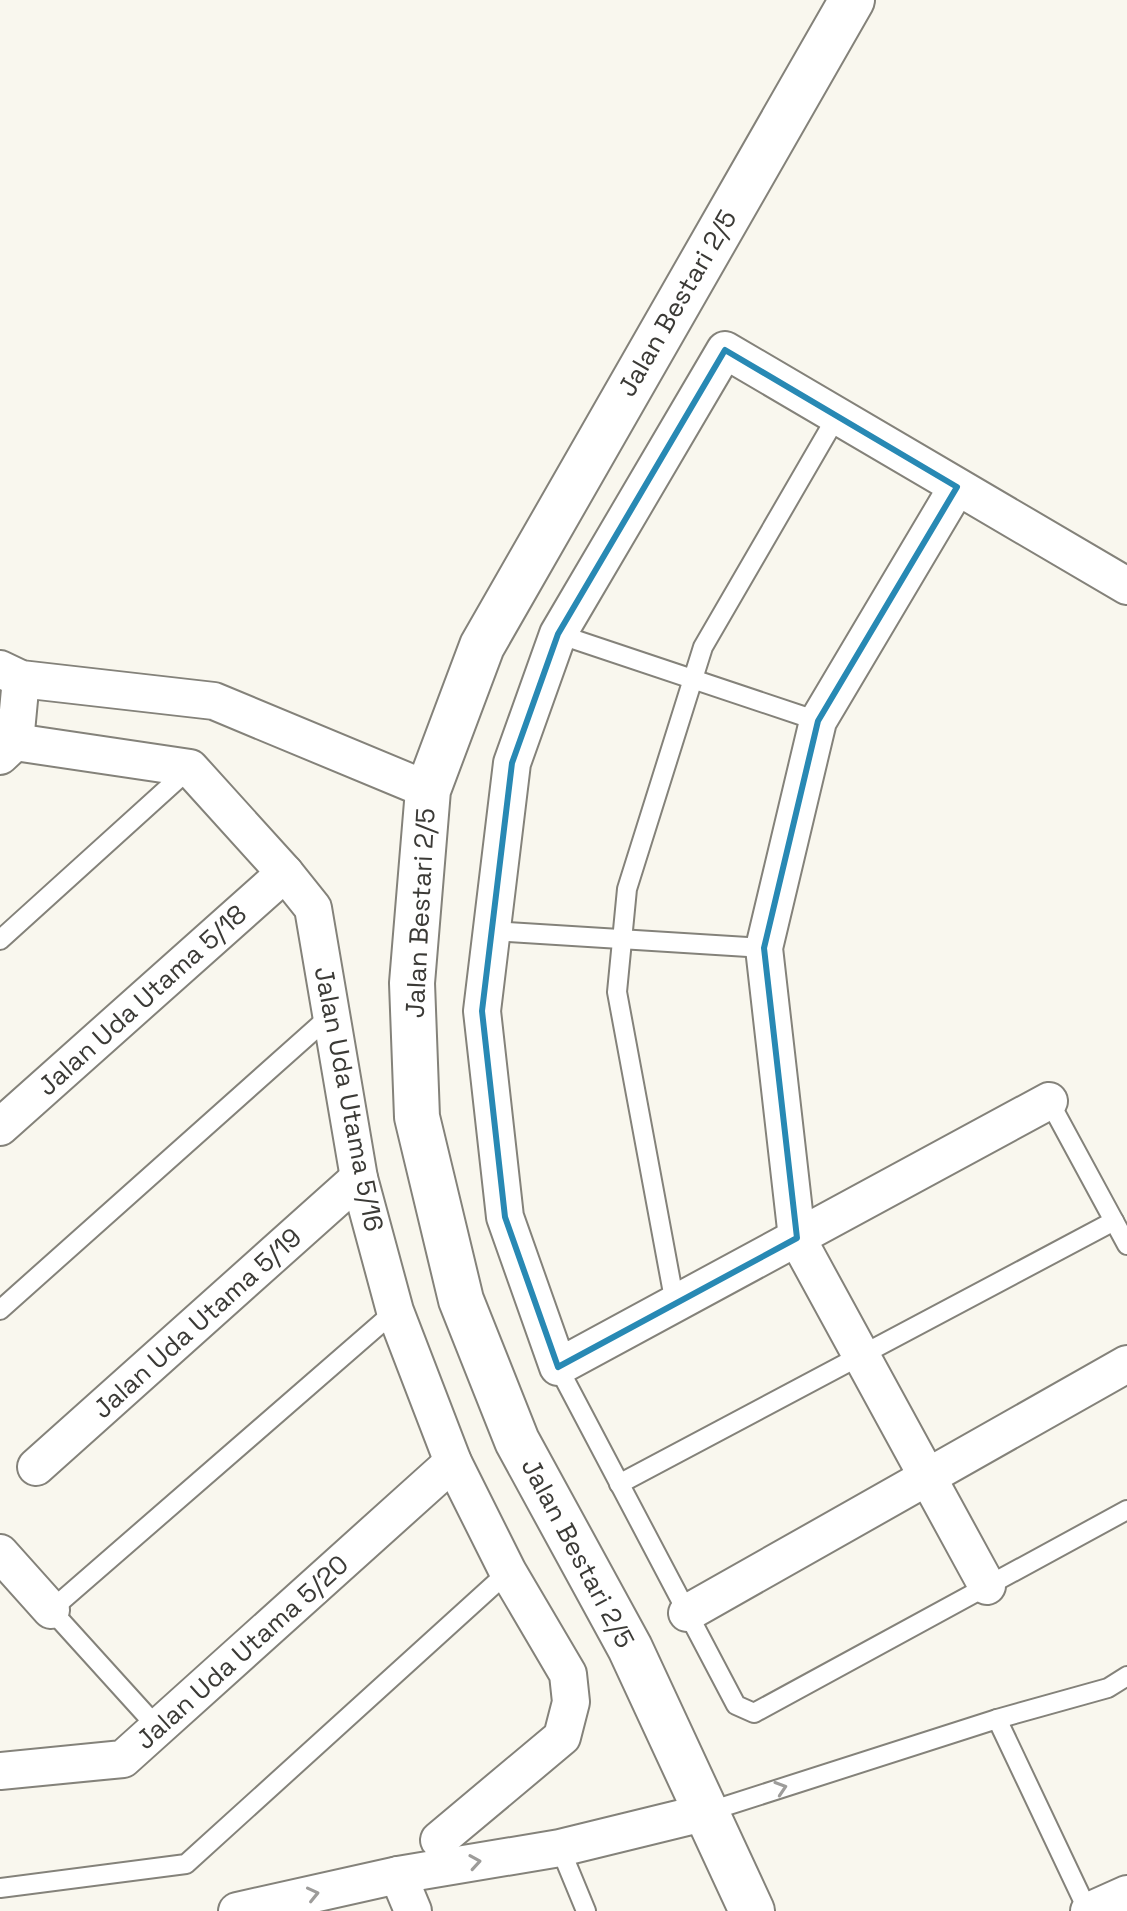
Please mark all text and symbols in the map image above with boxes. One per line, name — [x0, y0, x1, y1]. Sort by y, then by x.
street label: Jalan Bestari 2/5 — [610, 203, 744, 403]
street label: Jalan Bestari 2/5 — [398, 807, 442, 1019]
street label: Jalan Uda Utama 5/18 — [30, 897, 254, 1103]
street label: Jalan Uda Utama 5/16 — [307, 963, 391, 1235]
street label: Jalan Uda Utama 5/19 — [85, 1220, 309, 1426]
street label: Jalan Bestari 2/5 — [514, 1452, 642, 1654]
street label: Jalan Uda Utama 5/20 — [128, 1547, 356, 1757]
one-way arrow — [774, 1781, 787, 1797]
one-way arrow — [468, 1855, 482, 1872]
one-way arrow — [305, 1886, 319, 1903]

